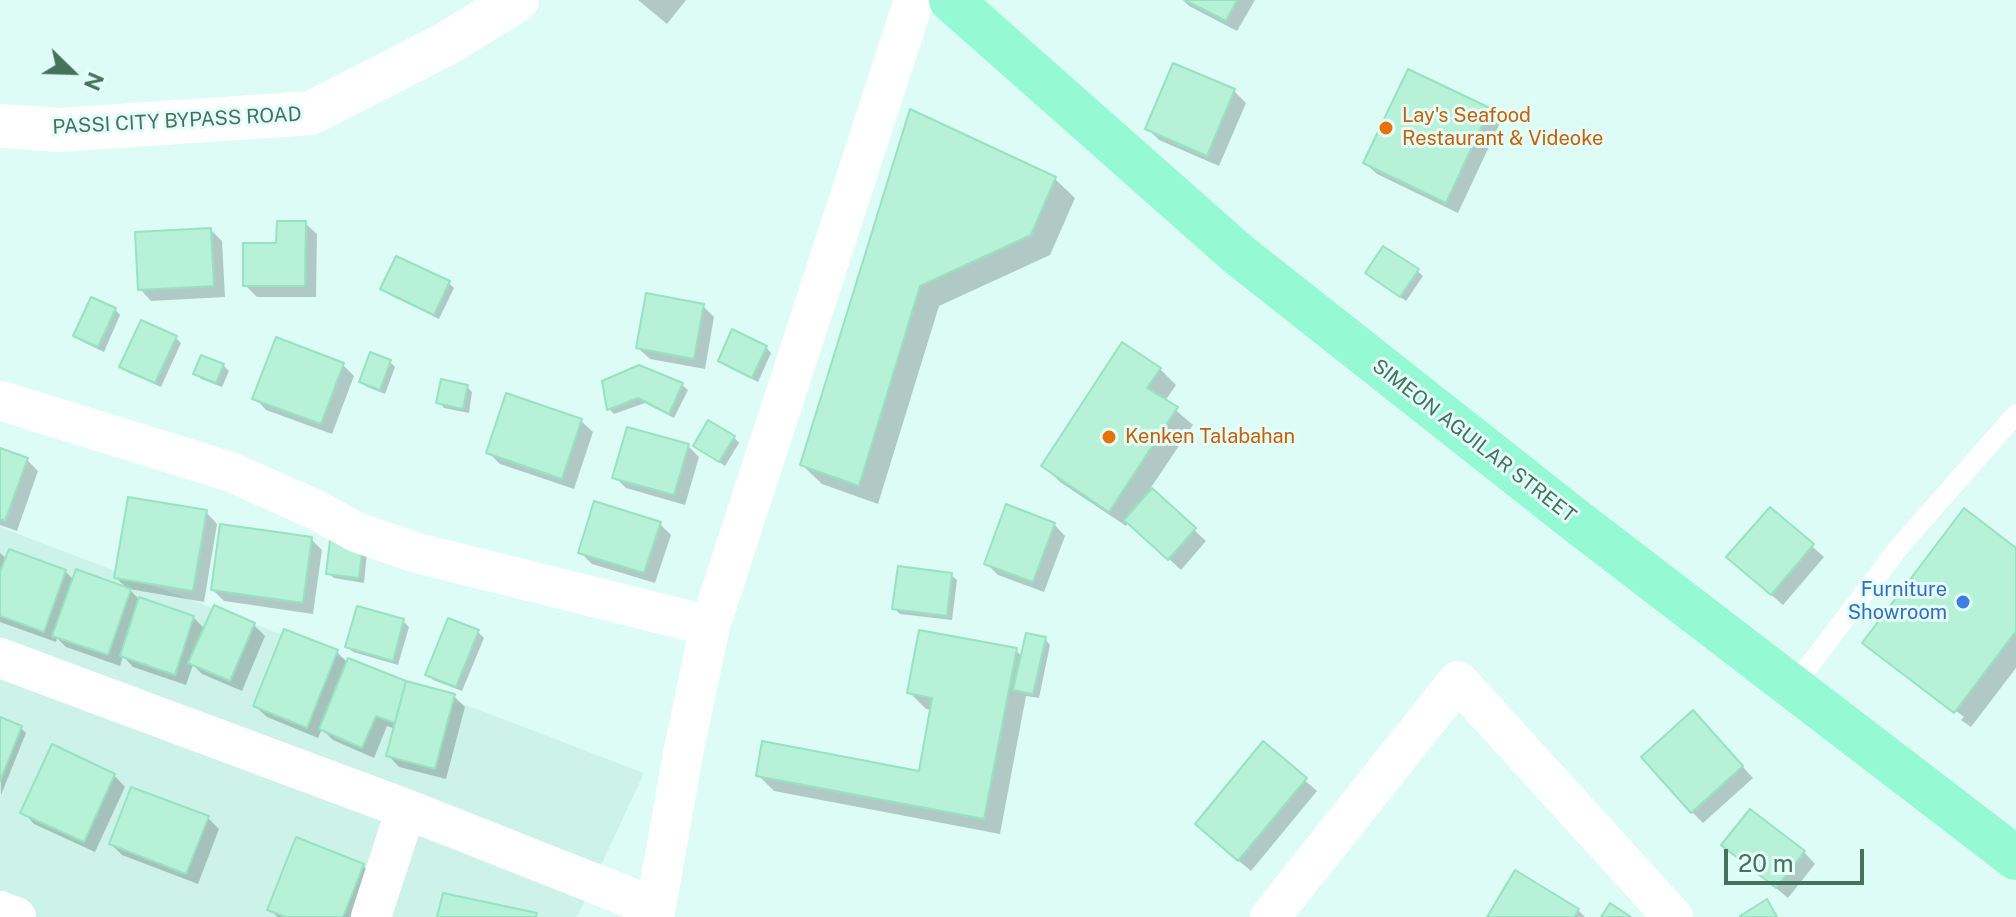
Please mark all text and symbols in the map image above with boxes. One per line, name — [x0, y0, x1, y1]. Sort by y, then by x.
north arrow — [32, 32, 112, 112]
text: N — [79, 68, 109, 94]
street label: PASSI CITY BYPASS ROAD — [52, 102, 302, 140]
place label: Lay's Seafood Restaurant & Videoke — [1402, 104, 1603, 151]
marker: Lay's Seafood Restaurant & Videoke — [1377, 119, 1395, 137]
street label: SIMEON AGUILAR STREET — [1367, 354, 1581, 528]
place label: Kenken Talabahan — [1125, 425, 1295, 449]
marker: Kenken Talabahan — [1100, 428, 1118, 446]
place label: Furniture Showroom — [1848, 578, 1947, 625]
marker: Furniture Showroom — [1954, 593, 1972, 611]
scale bar — [1728, 833, 1868, 883]
text: 20 m — [1738, 849, 1794, 877]

